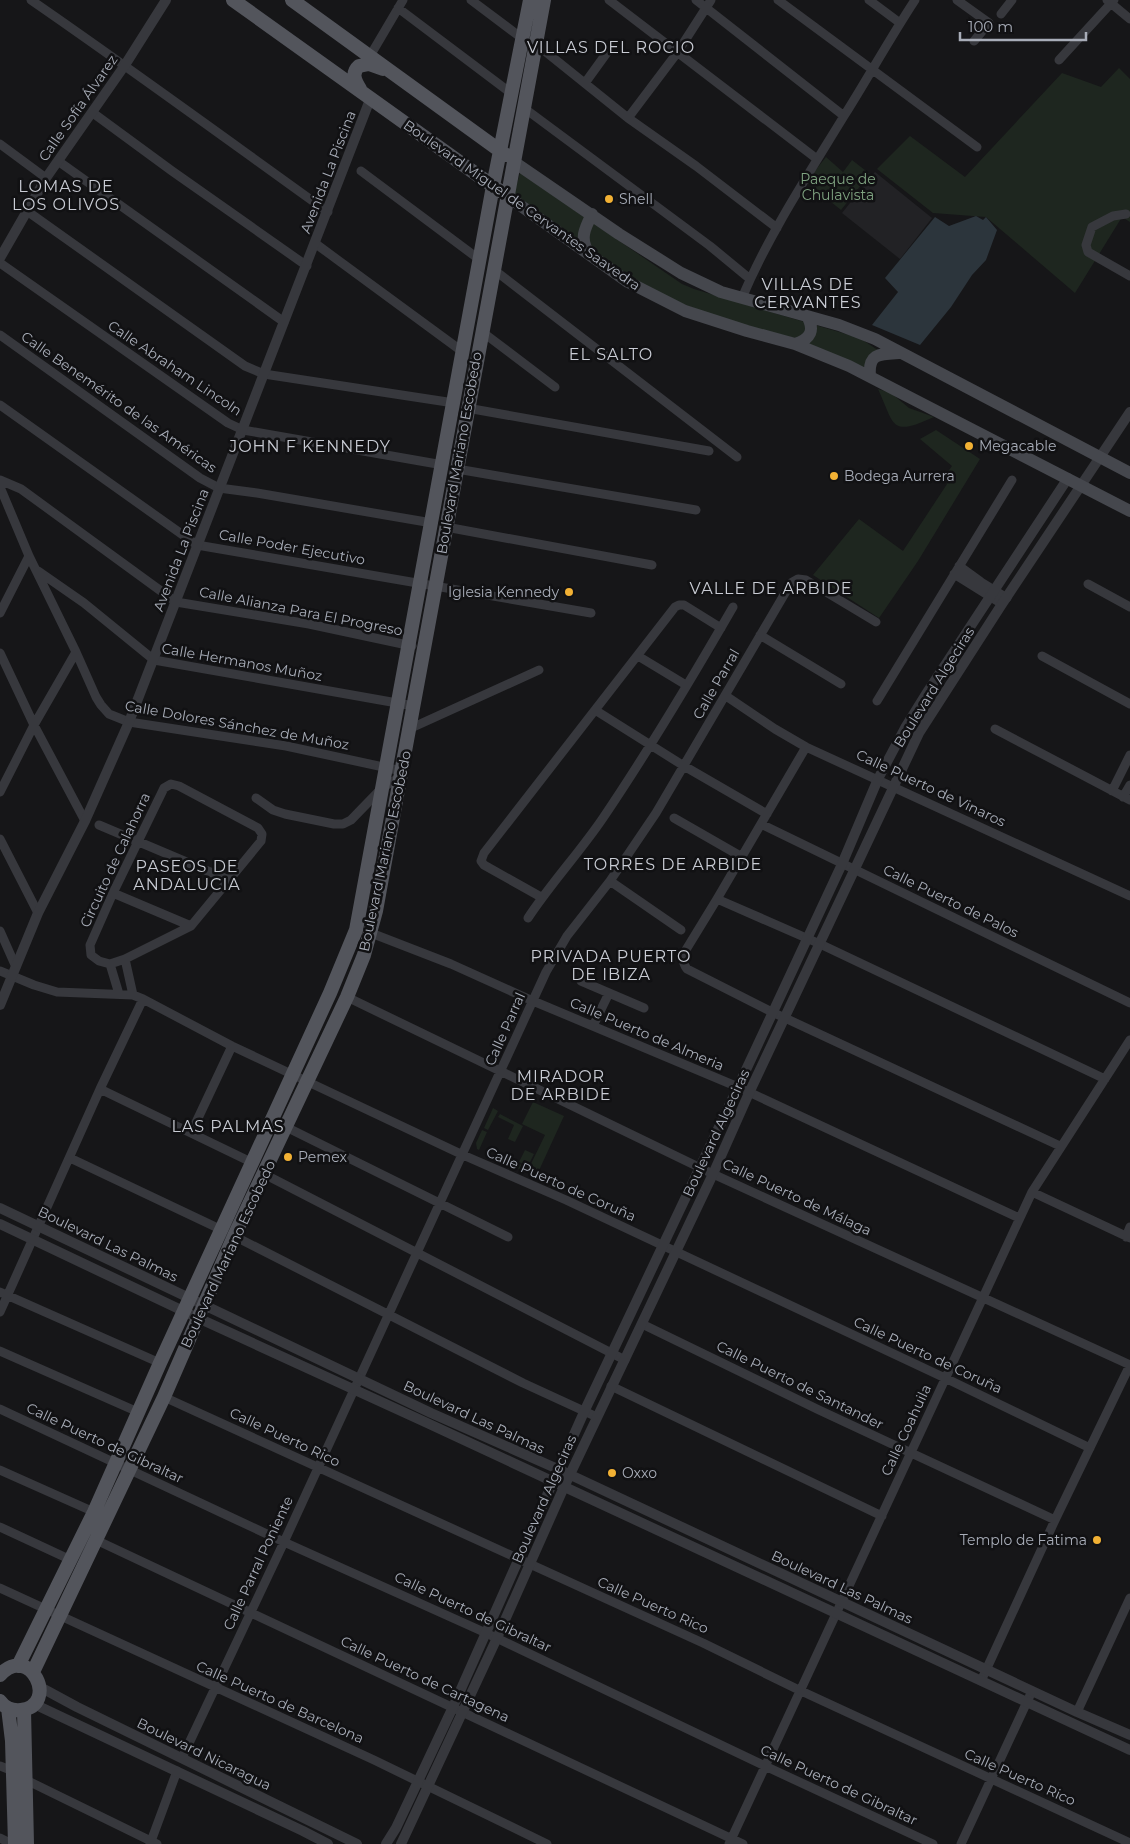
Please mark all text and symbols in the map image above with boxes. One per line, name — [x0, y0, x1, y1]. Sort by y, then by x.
scale bar — [960, 10, 1086, 42]
text: 100 m — [968, 17, 1013, 36]
district label: VILLAS DEL ROCIO — [527, 38, 695, 57]
street label: Calle Sofía Álvarez — [35, 51, 121, 165]
street label: Avenida La Piscina — [296, 108, 360, 236]
street label: Boulevard Miguel de Cervantes Saavedra — [400, 116, 644, 294]
park label: Paeque de Chulavista — [800, 170, 876, 204]
district label: LOMAS DE LOS OLIVOS — [12, 177, 120, 214]
place label: Shell — [619, 190, 653, 208]
marker: Shell — [603, 193, 615, 205]
district label: VILLAS DE CERVANTES — [754, 275, 862, 312]
street label: Calle Abraham Lincoln — [104, 316, 246, 420]
street label: Calle Benemérito de las Américas — [18, 327, 220, 477]
district label: EL SALTO — [569, 345, 653, 364]
street label: Boulevard Mariano Escobedo — [432, 350, 486, 555]
district label: JOHN F KENNEDY — [228, 437, 391, 456]
place label: Megacable — [979, 437, 1057, 455]
marker: Megacable — [963, 440, 975, 452]
place label: Bodega Aurrera — [844, 467, 955, 485]
marker: Bodega Aurrera — [828, 470, 840, 482]
street label: Avenida La Piscina — [149, 486, 213, 614]
street label: Calle Poder Ejecutivo — [217, 525, 367, 569]
district label: VALLE DE ARBIDE — [690, 579, 852, 598]
street label: Calle Alianza Para El Progreso — [198, 582, 405, 640]
place label: Iglesia Kennedy — [448, 583, 559, 601]
marker: Iglesia Kennedy — [563, 586, 575, 598]
street label: Boulevard Algeciras — [890, 623, 978, 751]
street label: Calle Hermanos Muñoz — [160, 639, 324, 685]
street label: Calle Parral — [689, 646, 743, 722]
street label: Calle Dolores Sánchez de Muñoz — [123, 696, 351, 754]
street label: Calle Puerto de Vinaros — [853, 745, 1009, 831]
street label: Boulevard Mariano Escobedo — [355, 749, 415, 953]
street label: Circuito de Calahorra — [76, 790, 154, 930]
district label: TORRES DE ARBIDE — [584, 855, 762, 874]
district label: PASEOS DE ANDALUCIA — [133, 857, 241, 894]
street label: Calle Puerto de Palos — [880, 860, 1022, 942]
district label: PRIVADA PUERTO DE IBIZA — [531, 947, 691, 984]
street label: Calle Parral — [481, 990, 529, 1068]
street label: Calle Puerto de Almeria — [567, 993, 727, 1075]
street label: Boulevard Algeciras — [679, 1066, 753, 1200]
district label: MIRADOR DE ARBIDE — [511, 1067, 611, 1104]
district label: LAS PALMAS — [171, 1117, 285, 1136]
street label: Calle Puerto de Coruña — [483, 1143, 639, 1225]
place label: Pemex — [298, 1148, 347, 1166]
marker: Pemex — [282, 1151, 294, 1163]
street label: Calle Puerto de Málaga — [720, 1155, 874, 1239]
street label: Boulevard Mariano Escobedo — [177, 1157, 280, 1351]
street label: Boulevard Las Palmas — [35, 1202, 181, 1286]
street label: Calle Puerto de Coruña — [851, 1313, 1005, 1397]
street label: Calle Puerto de Santander — [713, 1337, 887, 1434]
street label: Boulevard Las Palmas — [400, 1376, 548, 1458]
street label: Calle Coahuila — [877, 1381, 935, 1479]
street label: Calle Puerto de Gibraltar — [24, 1399, 187, 1488]
street label: Calle Puerto Rico — [227, 1404, 343, 1471]
street label: Boulevard Algeciras — [508, 1432, 580, 1566]
place label: Oxxo — [622, 1464, 657, 1482]
marker: Oxxo — [606, 1467, 618, 1479]
street label: Calle Parral Poniente — [219, 1493, 297, 1633]
place label: Templo de Fatima — [960, 1531, 1087, 1549]
marker: Templo de Fatima — [1091, 1534, 1103, 1546]
street label: Boulevard Las Palmas — [768, 1546, 916, 1628]
street label: Calle Puerto de Gibraltar — [392, 1568, 555, 1657]
street label: Calle Puerto Rico — [595, 1572, 712, 1638]
street label: Calle Puerto de Cartagena — [338, 1632, 512, 1726]
street label: Calle Puerto de Barcelona — [193, 1657, 367, 1747]
street label: Boulevard Nicaragua — [134, 1714, 274, 1794]
street label: Calle Puerto de Gibraltar — [758, 1741, 921, 1830]
street label: Calle Puerto Rico — [962, 1744, 1079, 1810]

